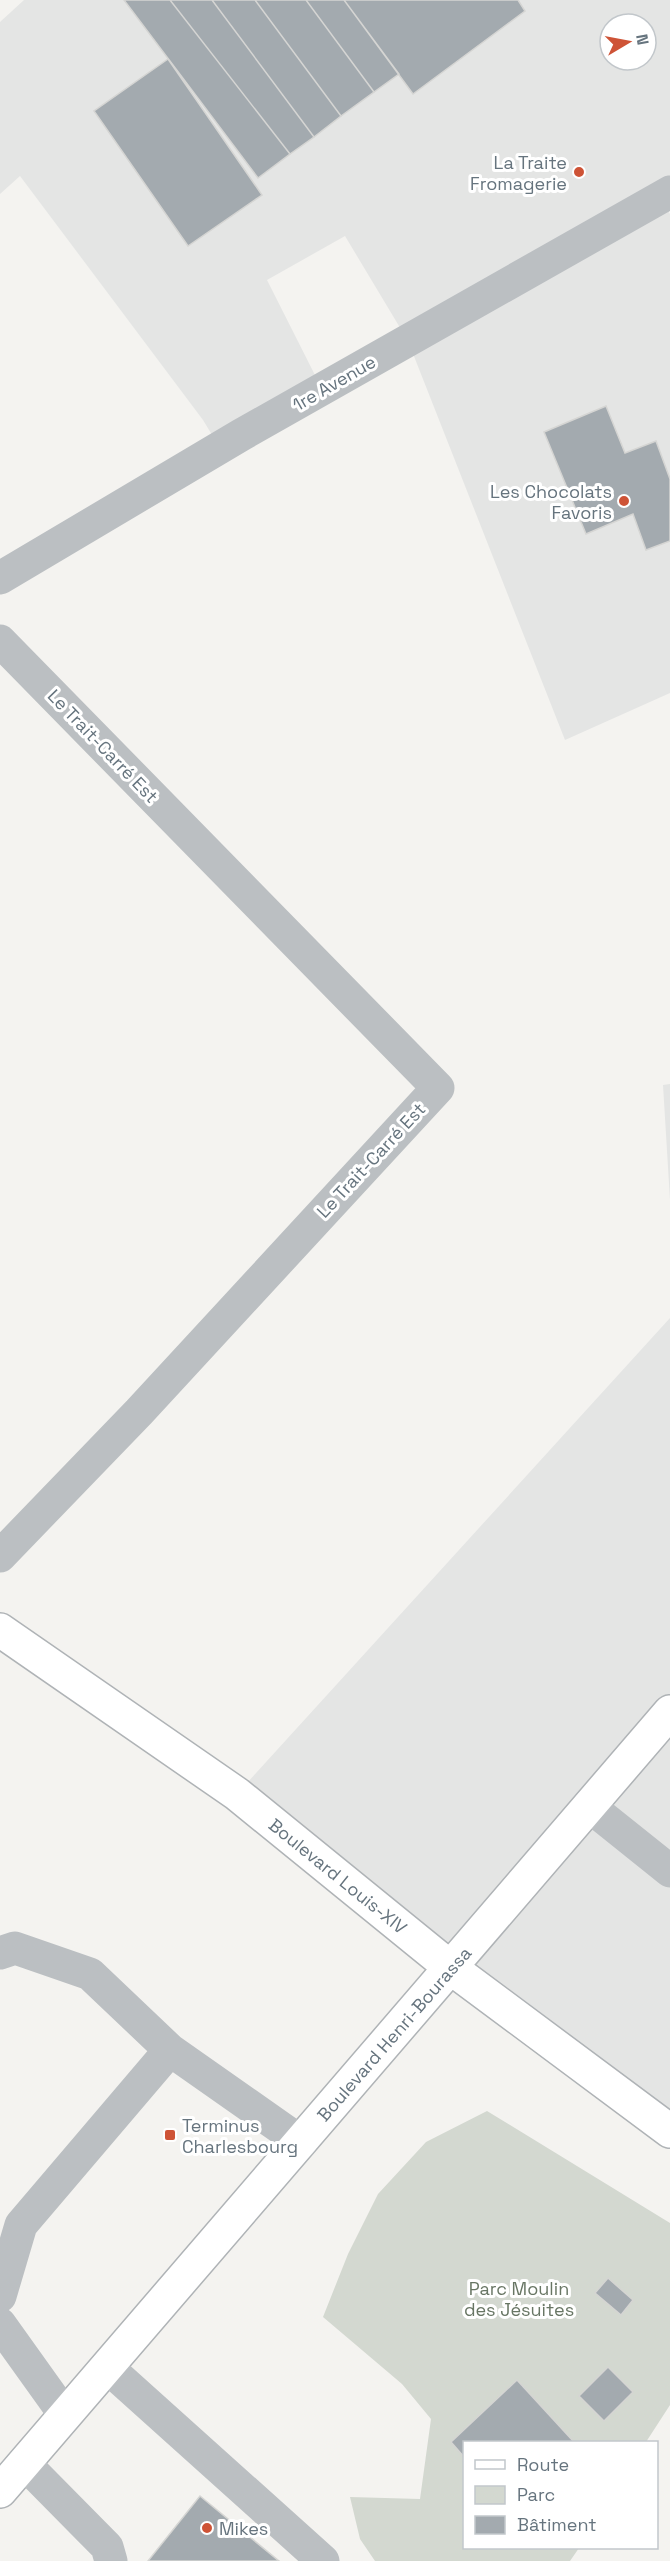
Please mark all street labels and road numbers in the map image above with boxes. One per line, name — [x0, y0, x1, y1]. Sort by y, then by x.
street label: 1re Avenue — [288, 350, 380, 416]
street label: Le Trait-Carré Est — [43, 684, 163, 808]
street label: Le Trait-Carré Est — [312, 1098, 430, 1222]
street label: Boulevard Louis-XIV — [264, 1813, 412, 1939]
street label: Boulevard Henri-Bourassa — [312, 1942, 476, 2126]

